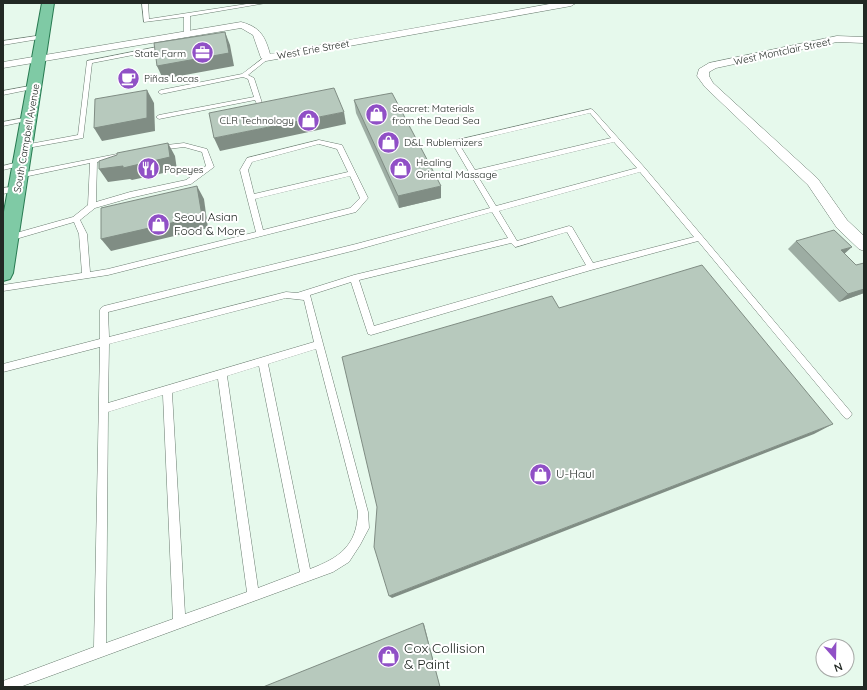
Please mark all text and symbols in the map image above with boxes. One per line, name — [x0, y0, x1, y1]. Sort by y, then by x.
street label: West Montclair Street — [732, 35, 832, 68]
street label: West Erie Street — [276, 37, 351, 62]
office icon: State Farm — [189, 40, 215, 66]
place label: State Farm — [135, 47, 186, 60]
cafe icon: Piñas Locas — [116, 65, 142, 91]
place label: Piñas Locas — [144, 72, 199, 85]
street label: South Campbell Avenue — [11, 82, 43, 193]
shop icon: Seacret: Materials from the Dead Sea — [363, 101, 389, 127]
place label: Seacret: Materials from the Dead Sea — [392, 102, 480, 127]
shop icon: CLR Technology — [296, 107, 322, 133]
place label: CLR Technology — [219, 114, 294, 127]
shop icon: D&L Rublemizers — [376, 129, 402, 155]
place label: D&L Rublemizers — [404, 136, 483, 149]
shop icon: Healing Oriental Massage — [388, 155, 414, 181]
restaurant icon: Popeyes — [135, 156, 161, 182]
place label: Healing Oriental Massage — [416, 156, 497, 181]
place label: Popeyes — [164, 163, 204, 176]
place label: Seoul Asian Food & More — [174, 209, 246, 238]
shop icon: Seoul Asian Food & More — [146, 211, 172, 237]
shop icon: U-Haul — [528, 461, 554, 487]
place label: U-Haul — [556, 466, 595, 481]
north arrow — [815, 638, 855, 678]
place label: Cox Collision & Paint — [404, 639, 485, 673]
shop icon: Cox Collision & Paint — [375, 643, 401, 669]
text: N — [832, 659, 845, 675]

